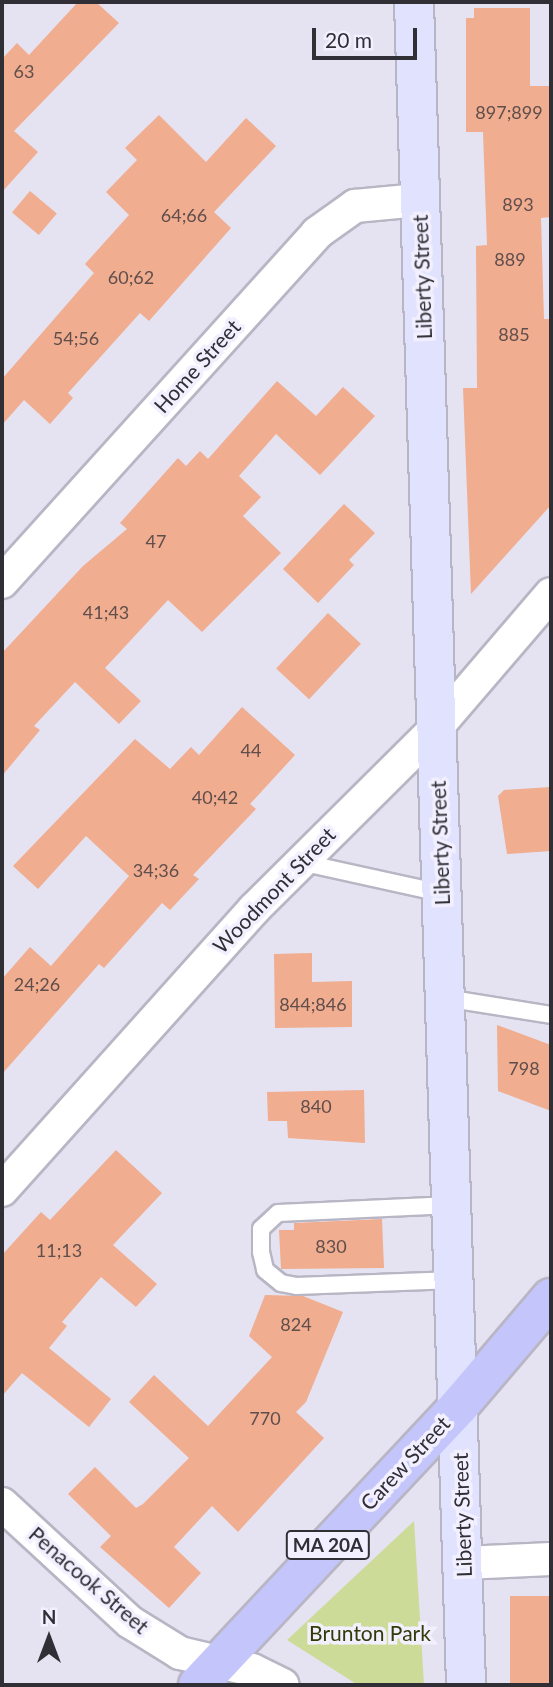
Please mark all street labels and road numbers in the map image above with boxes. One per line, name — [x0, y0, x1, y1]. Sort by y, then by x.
street label: Liberty Street — [407, 214, 437, 340]
street label: Home Street — [149, 314, 245, 418]
street label: Liberty Street — [425, 780, 455, 906]
street label: Woodmont Street — [208, 822, 340, 958]
street label: Carew Street — [355, 1411, 455, 1515]
street label: Liberty Street — [447, 1452, 477, 1578]
street label: Penacook Street — [24, 1521, 154, 1639]
road number: MA 20A — [284, 1530, 372, 1560]

